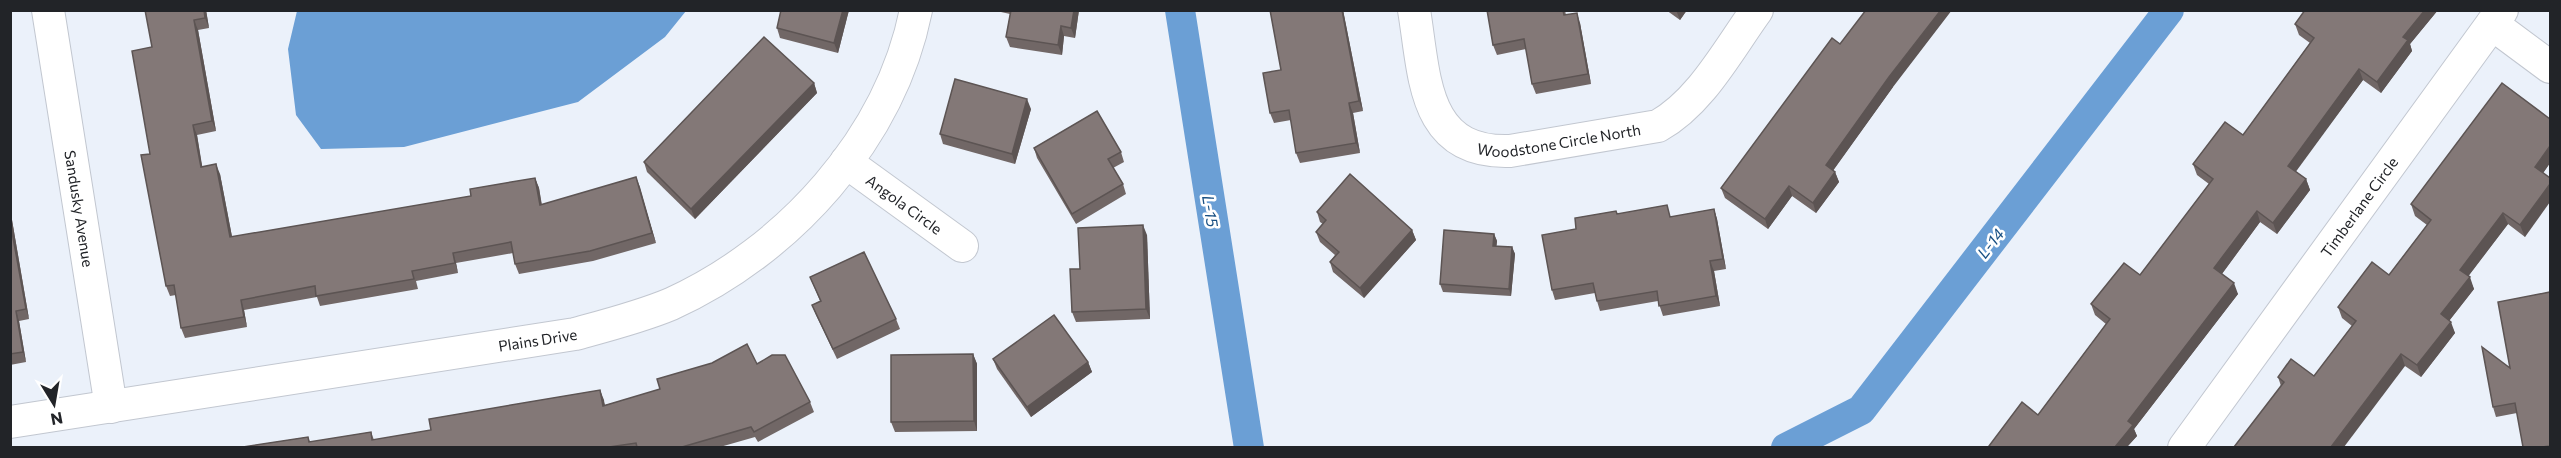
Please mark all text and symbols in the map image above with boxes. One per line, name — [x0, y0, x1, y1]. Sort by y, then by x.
street label: Woodstone Circle North — [1476, 120, 1642, 160]
street label: Sandusky Avenue — [61, 149, 98, 268]
street label: Timberlane Circle — [2317, 153, 2402, 260]
street label: Angola Circle — [863, 171, 946, 238]
water label: L-15 — [1199, 194, 1223, 229]
water label: L-14 — [1973, 224, 2008, 262]
street label: Plains Drive — [497, 325, 578, 355]
north arrow — [24, 374, 84, 434]
text: N — [49, 409, 65, 430]

